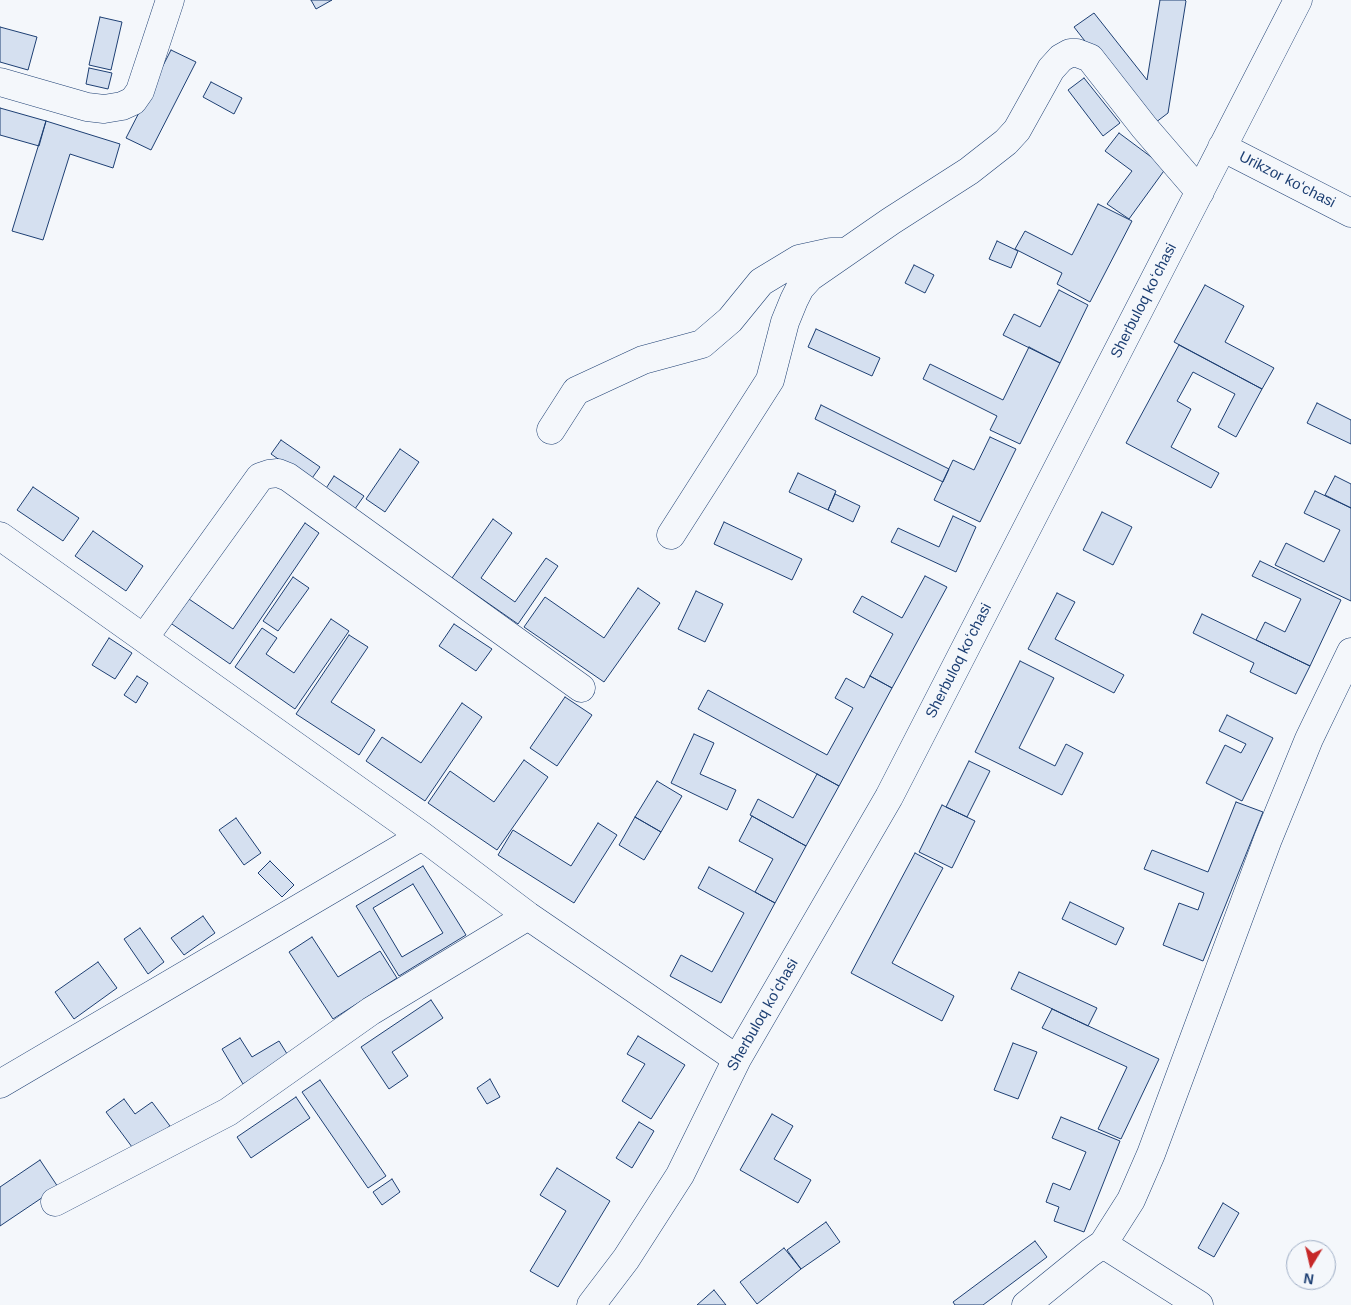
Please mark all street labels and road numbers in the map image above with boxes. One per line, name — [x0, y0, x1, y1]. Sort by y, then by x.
street label: Urikzor koʻchasi — [1236, 148, 1338, 212]
street label: Sherbuloq koʻchasi — [1107, 240, 1181, 362]
street label: Sherbuloq koʻchasi — [922, 600, 996, 722]
street label: Sherbuloq koʻchasi — [724, 956, 802, 1074]

